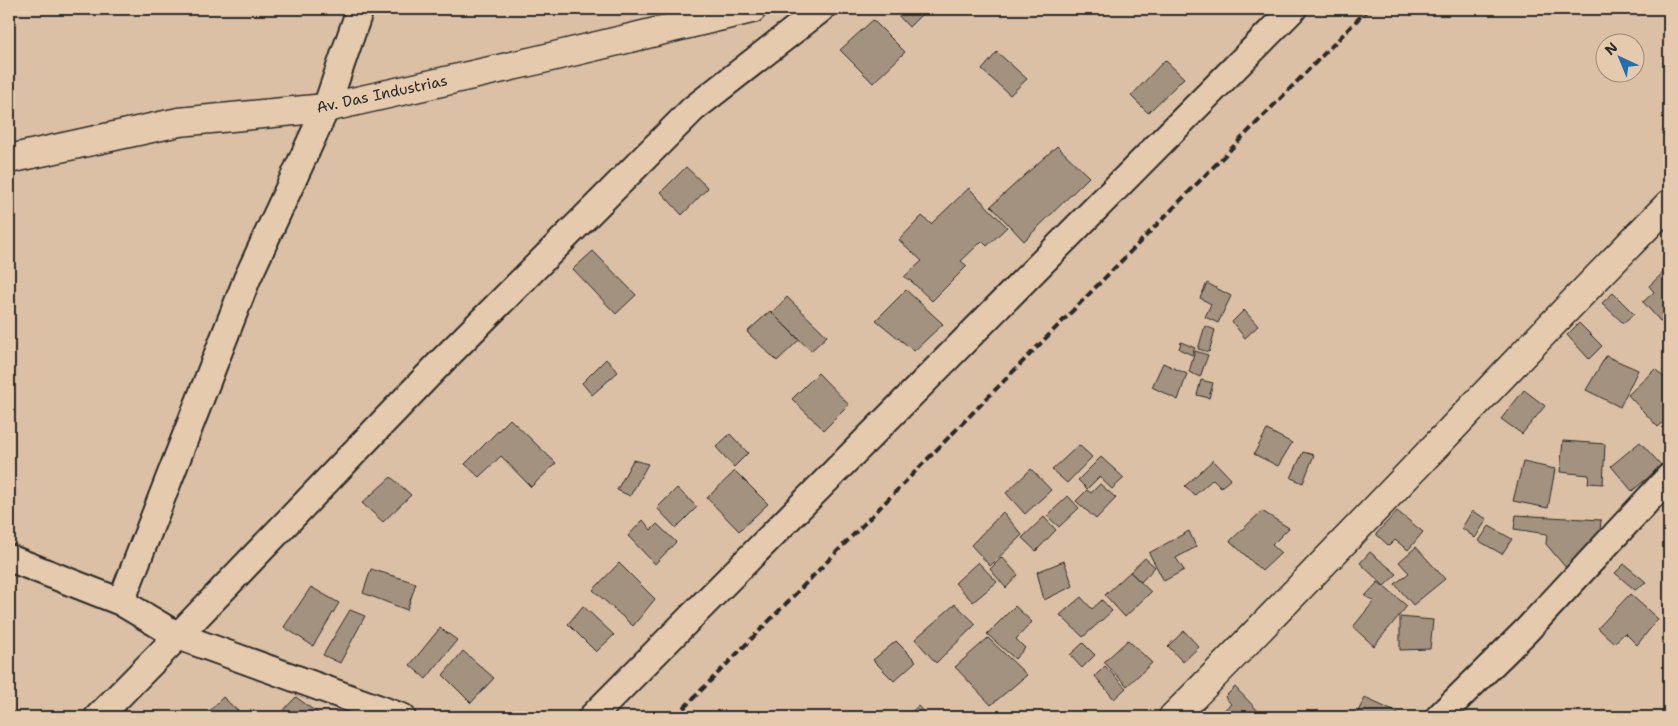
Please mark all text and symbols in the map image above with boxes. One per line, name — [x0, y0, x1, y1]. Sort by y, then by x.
north arrow — [1596, 32, 1646, 82]
text: N — [1601, 38, 1621, 59]
street label: Av. Das Industrias — [315, 70, 449, 118]

